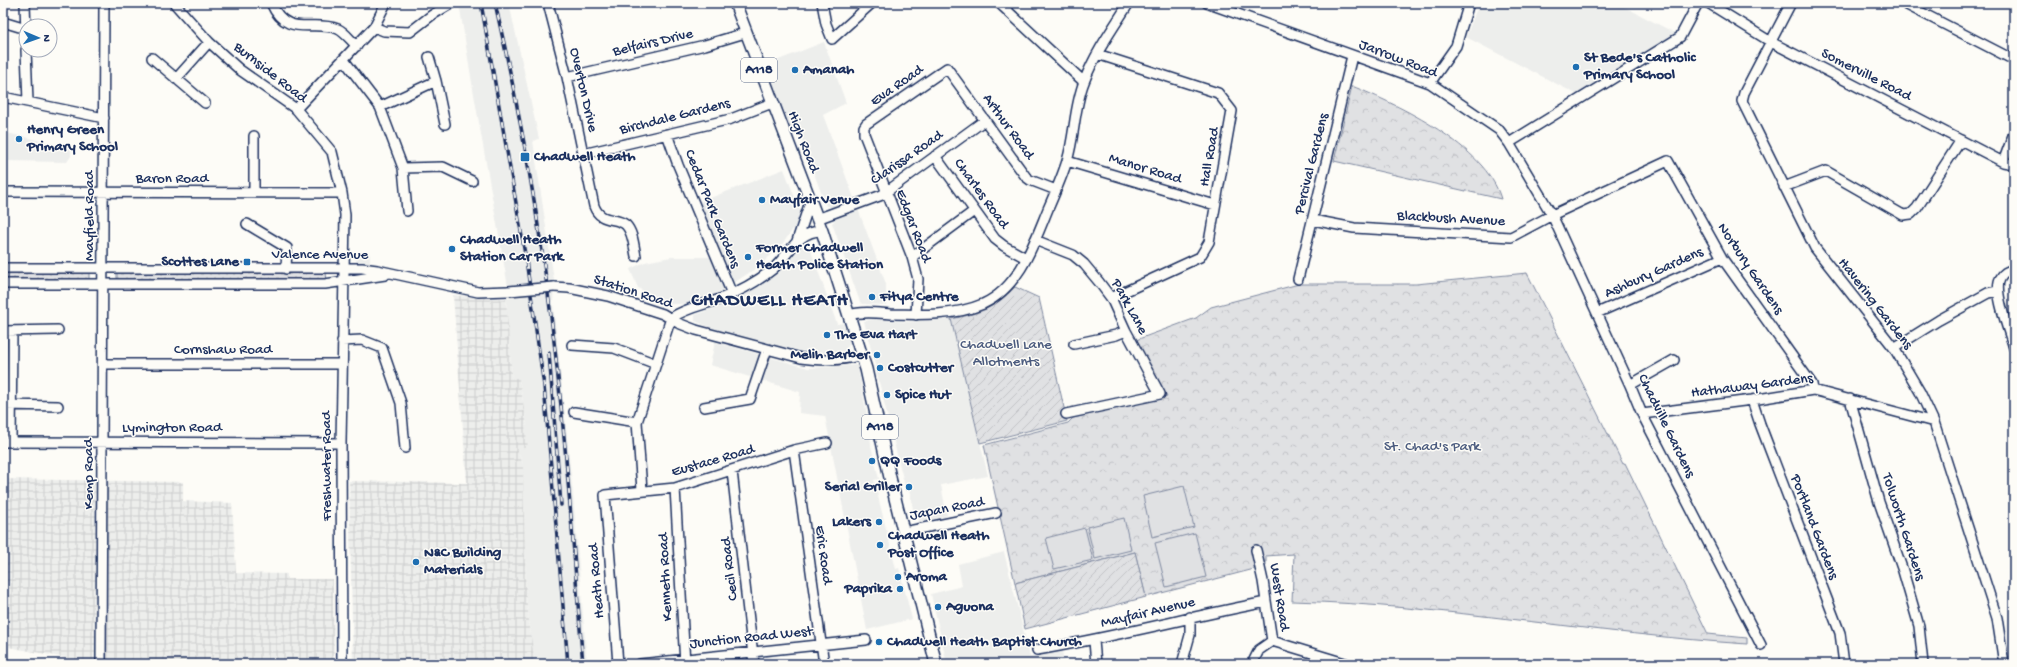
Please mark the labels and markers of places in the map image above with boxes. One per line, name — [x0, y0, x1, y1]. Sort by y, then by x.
place label: St Bede's Catholic Primary School — [1583, 49, 1696, 84]
place label: Amanah — [802, 61, 854, 79]
marker: St Bede's Catholic Primary School — [1571, 62, 1581, 72]
marker: Amanah — [790, 65, 800, 75]
place label: Henry Green Primary School — [26, 121, 119, 156]
marker: Henry Green Primary School — [14, 134, 24, 144]
place label: Chadwell Heath — [533, 148, 636, 166]
marker: Chadwell Heath — [519, 151, 531, 163]
place label: Mayfair Venue — [770, 191, 860, 209]
marker: Mayfair Venue — [757, 195, 767, 205]
place label: Chadwell Heath Station Car Park — [459, 231, 565, 266]
place label: Former Chadwell Heath Police Station — [755, 239, 884, 274]
marker: Chadwell Heath Station Car Park — [447, 244, 457, 254]
marker: Former Chadwell Heath Police Station — [743, 252, 753, 262]
place label: Scottes Lane — [161, 253, 240, 271]
marker: Scottes Lane — [242, 257, 252, 267]
place label: Fitya Centre — [879, 288, 960, 306]
marker: Fitya Centre — [867, 292, 877, 302]
place label: The Eva Hart — [834, 326, 918, 344]
marker: The Eva Hart — [822, 330, 832, 340]
place label: Melih Barber — [790, 346, 871, 364]
marker: Melih Barber — [872, 350, 882, 360]
place label: Costcutter — [887, 359, 955, 377]
marker: Costcutter — [875, 363, 885, 373]
place label: Spice Hut — [895, 386, 953, 404]
marker: Spice Hut — [882, 390, 892, 400]
place label: QQ Foods — [880, 452, 943, 470]
marker: QQ Foods — [867, 456, 877, 466]
place label: Serial Griller — [825, 478, 903, 496]
marker: Serial Griller — [904, 482, 914, 492]
place label: Lakers — [832, 513, 872, 531]
marker: Lakers — [874, 517, 884, 527]
place label: Chadwell Heath Post Office — [887, 527, 990, 562]
marker: Chadwell Heath Post Office — [875, 540, 885, 550]
place label: N&C Building Materials — [424, 544, 502, 579]
marker: N&C Building Materials — [411, 557, 421, 567]
place label: Aroma — [905, 568, 948, 586]
marker: Aroma — [893, 572, 903, 582]
place label: Paprika — [843, 580, 893, 598]
marker: Paprika — [895, 584, 905, 594]
place label: Aguona — [945, 598, 994, 616]
marker: Aguona — [933, 602, 943, 612]
place label: Chadwell Heath Baptist Church — [886, 633, 1082, 651]
marker: Chadwell Heath Baptist Church — [874, 637, 884, 647]

